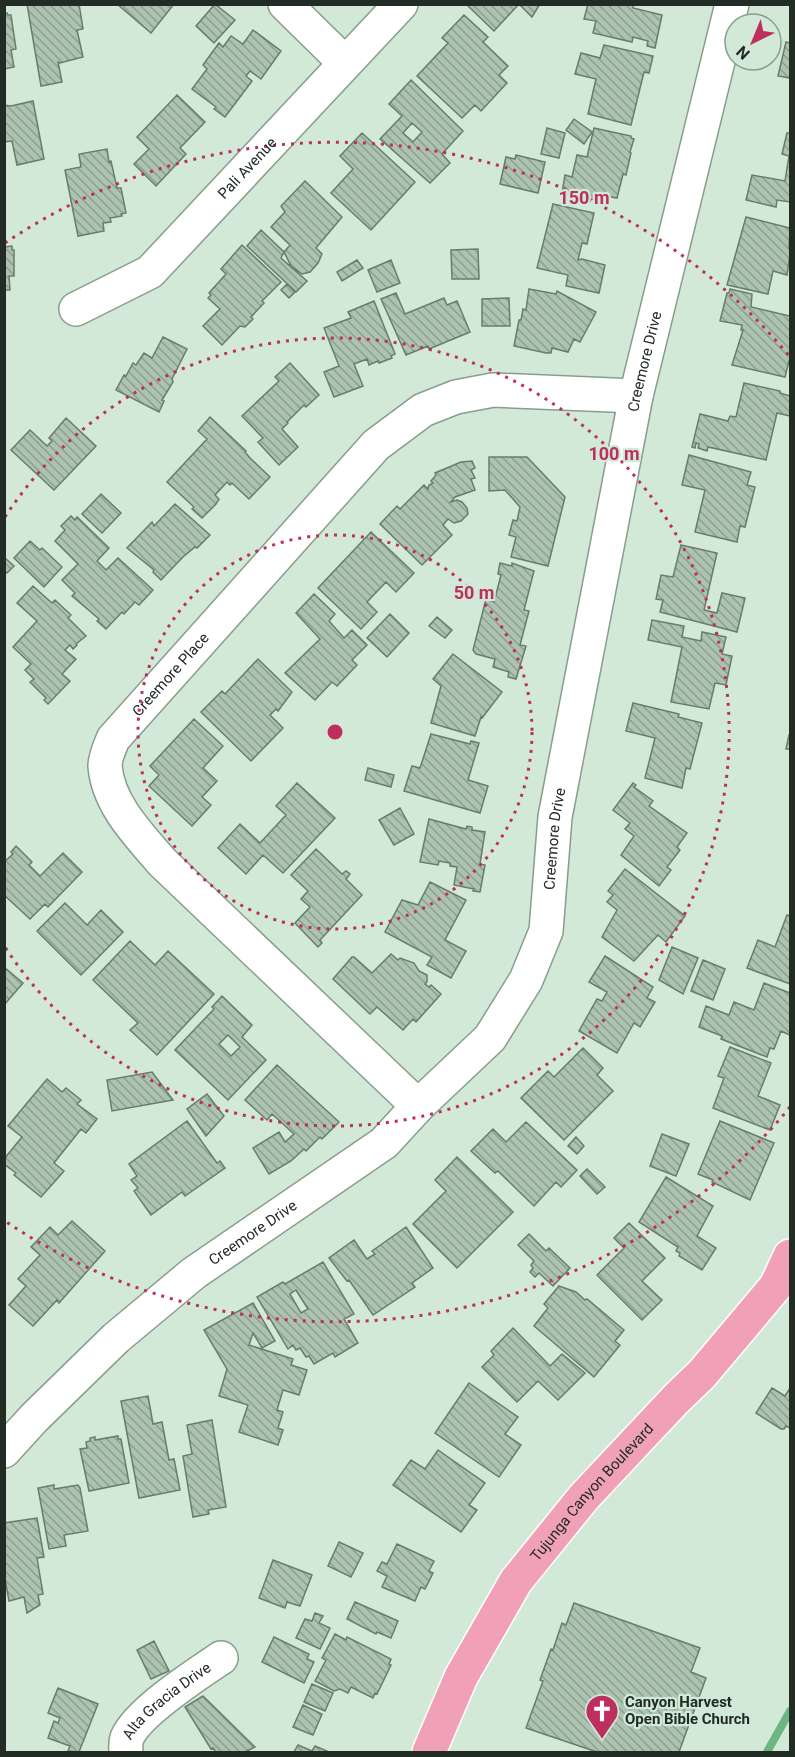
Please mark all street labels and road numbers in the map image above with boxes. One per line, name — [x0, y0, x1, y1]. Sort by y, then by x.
street label: Pali Avenue — [214, 134, 280, 203]
street label: Creemore Drive — [624, 309, 665, 413]
street label: Creemore Place — [129, 629, 213, 720]
street label: Creemore Drive — [540, 786, 569, 891]
street label: Creemore Drive — [205, 1196, 300, 1269]
street label: Tujunga Canyon Boulevard — [527, 1420, 657, 1565]
street label: Alta Gracia Drive — [119, 1658, 214, 1743]

